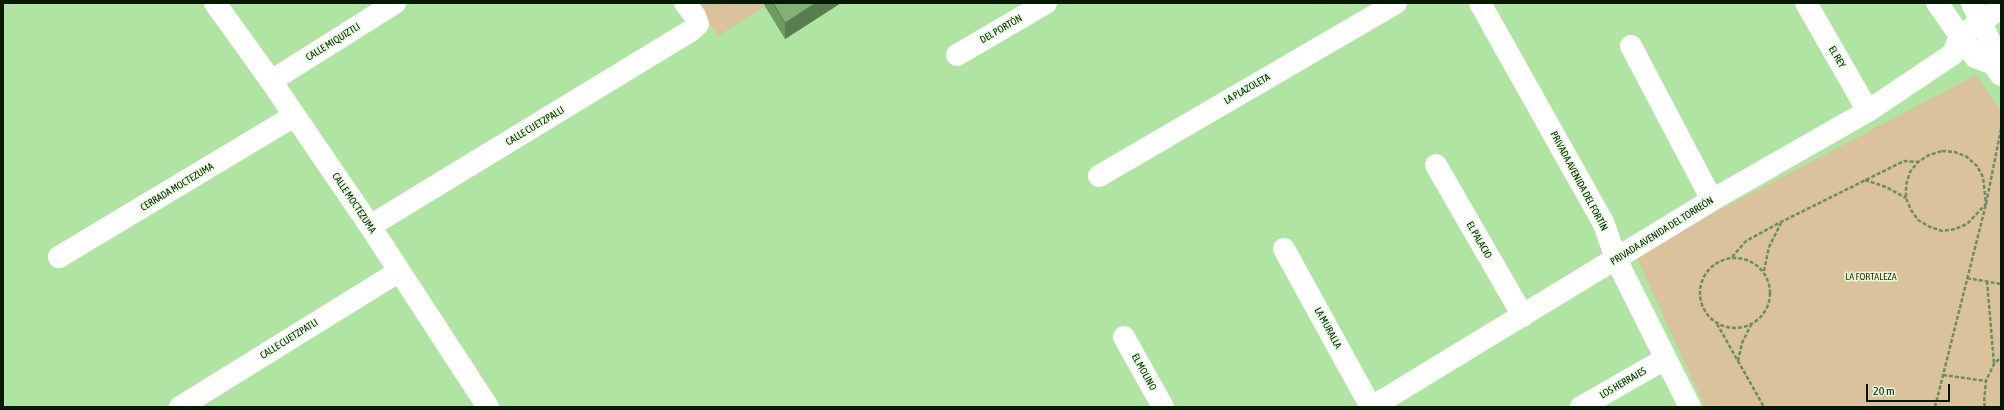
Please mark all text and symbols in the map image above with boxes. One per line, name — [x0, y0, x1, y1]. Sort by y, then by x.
street label: DEL PORTÓN — [978, 12, 1024, 46]
street label: CALLE MIQUIZTLI — [304, 21, 362, 63]
street label: EL REY — [1826, 44, 1848, 70]
street label: LA PLAZOLETA — [1222, 71, 1272, 107]
street label: CALLE CUETZPALLI — [504, 104, 566, 148]
street label: PRIVADA AVENIDA DEL FORTÍN — [1548, 129, 1610, 233]
street label: CERRADA MOCTEZUMA — [138, 160, 216, 214]
street label: CALLE MOCTEZUMA — [329, 170, 379, 236]
street label: PRIVADA AVENIDA DEL TORREÓN — [1608, 194, 1716, 268]
street label: EL PALACIO — [1464, 219, 1494, 261]
park label: LA FORTALEZA — [1845, 271, 1897, 283]
street label: LA MURALLA — [1312, 305, 1344, 351]
street label: CALLE CUETZPATLI — [258, 316, 320, 362]
street label: EL MOLINO — [1129, 352, 1159, 392]
street label: LOS HERRAJES — [1598, 365, 1648, 401]
scale bar — [1868, 376, 1952, 402]
text: 20 m — [1873, 384, 1895, 398]

